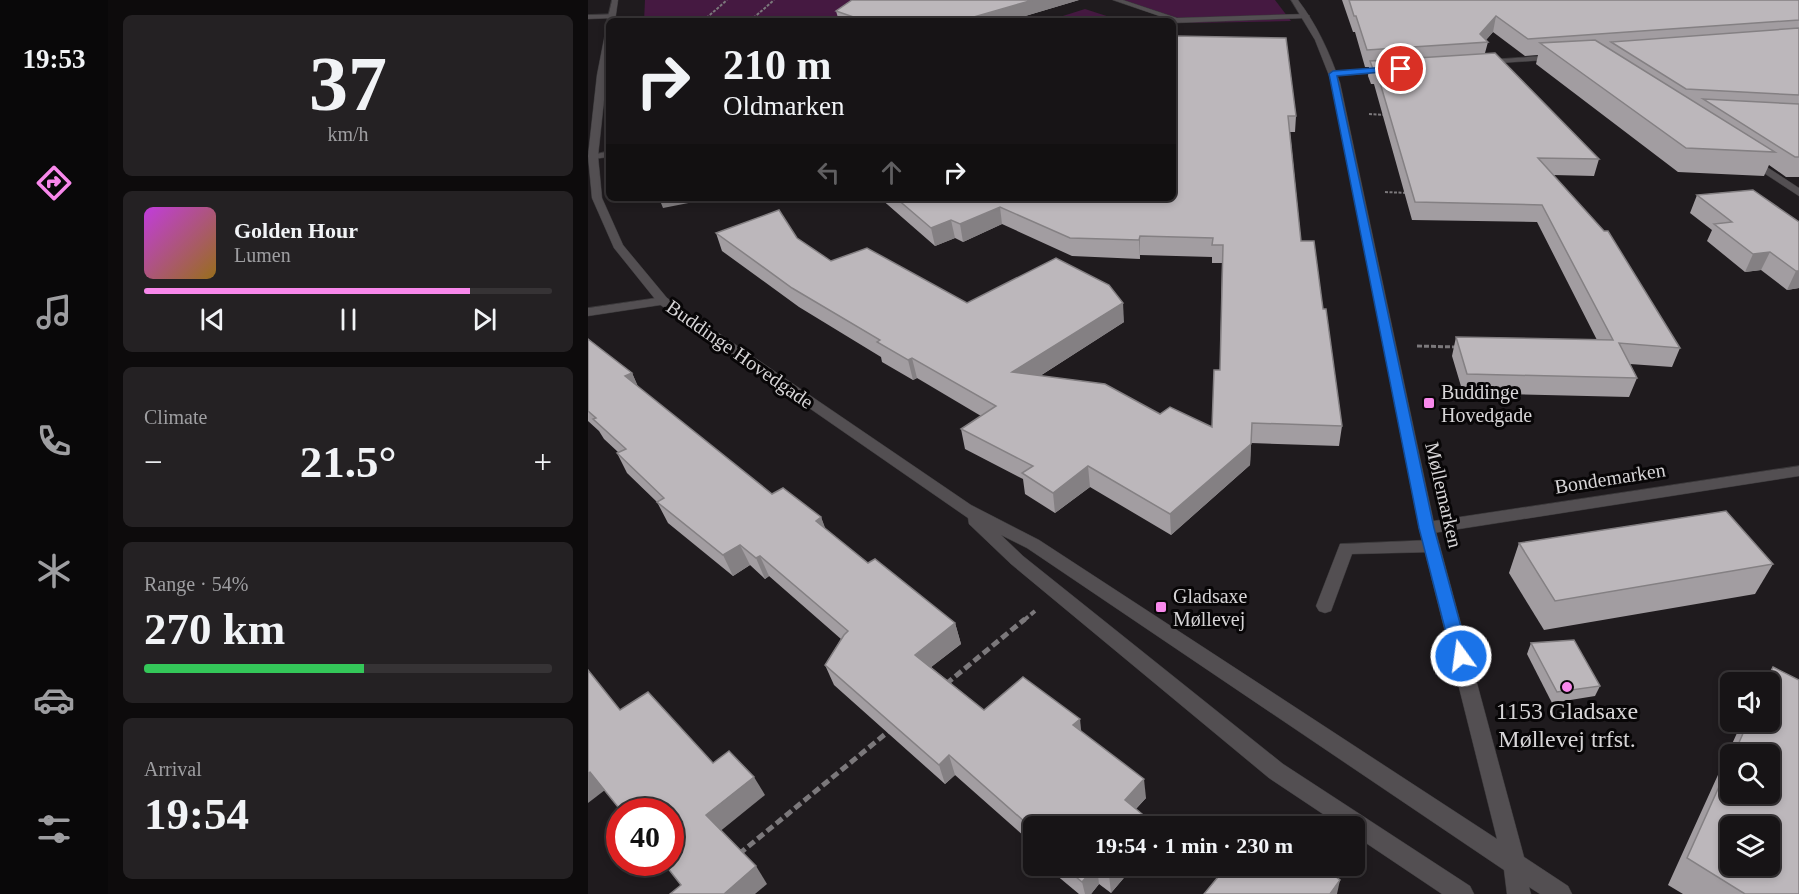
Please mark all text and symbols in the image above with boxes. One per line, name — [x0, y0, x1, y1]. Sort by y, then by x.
text: 37 — [309, 40, 387, 127]
icon: right — [624, 42, 702, 120]
text: 210 m — [723, 42, 832, 88]
pin — [1375, 43, 1426, 94]
text: 19:53 — [23, 44, 86, 74]
icon: arrive — [1384, 52, 1417, 85]
text: Oldmarken — [723, 91, 844, 121]
text: km/h — [327, 123, 369, 145]
icon: left — [812, 156, 845, 189]
icon: ahead — [875, 156, 908, 189]
icon: right — [938, 156, 971, 189]
icon: directions — [33, 162, 75, 204]
text: Golden Hour — [234, 218, 358, 243]
text: Lumen — [234, 244, 291, 266]
icon: music — [33, 291, 75, 333]
street label: Buddinge Hovedgade — [662, 295, 818, 414]
icon: previous — [196, 303, 229, 336]
icon: pause — [332, 303, 365, 336]
icon: next — [468, 303, 501, 336]
place label: Buddinge Hovedgade — [1441, 381, 1532, 427]
marker: Buddinge Hovedgade — [1422, 396, 1436, 410]
text: Climate — [144, 406, 207, 428]
icon: phone — [33, 420, 75, 462]
text: 21.5° — [300, 437, 396, 487]
street label: Møllemarken — [1421, 440, 1467, 550]
text: − — [144, 444, 163, 480]
text: + — [533, 444, 552, 480]
street label: Bondemarken — [1553, 458, 1667, 498]
icon: climate — [33, 550, 75, 592]
text: Range · 54% — [144, 573, 248, 595]
place label: Gladsaxe Møllevej — [1173, 585, 1248, 631]
marker: Gladsaxe Møllevej — [1154, 600, 1168, 614]
text: 270 km — [144, 604, 285, 654]
position arrow — [1429, 624, 1493, 688]
map controls — [1720, 672, 1780, 876]
button: sound — [1720, 672, 1780, 732]
icon: car — [33, 679, 75, 721]
marker: 1153 Gladsaxe Møllevej trfst. — [1560, 680, 1574, 694]
place label: 1153 Gladsaxe Møllevej trfst. — [1496, 698, 1638, 752]
button: search — [1720, 744, 1780, 804]
text: Arrival — [144, 758, 202, 780]
text: 19:54 — [144, 789, 249, 839]
speed limit sign: 40 — [606, 798, 684, 876]
icon: filters — [33, 808, 75, 850]
button: layers — [1720, 816, 1780, 876]
text: 19:54 · 1 min · 230 m — [1095, 833, 1293, 858]

